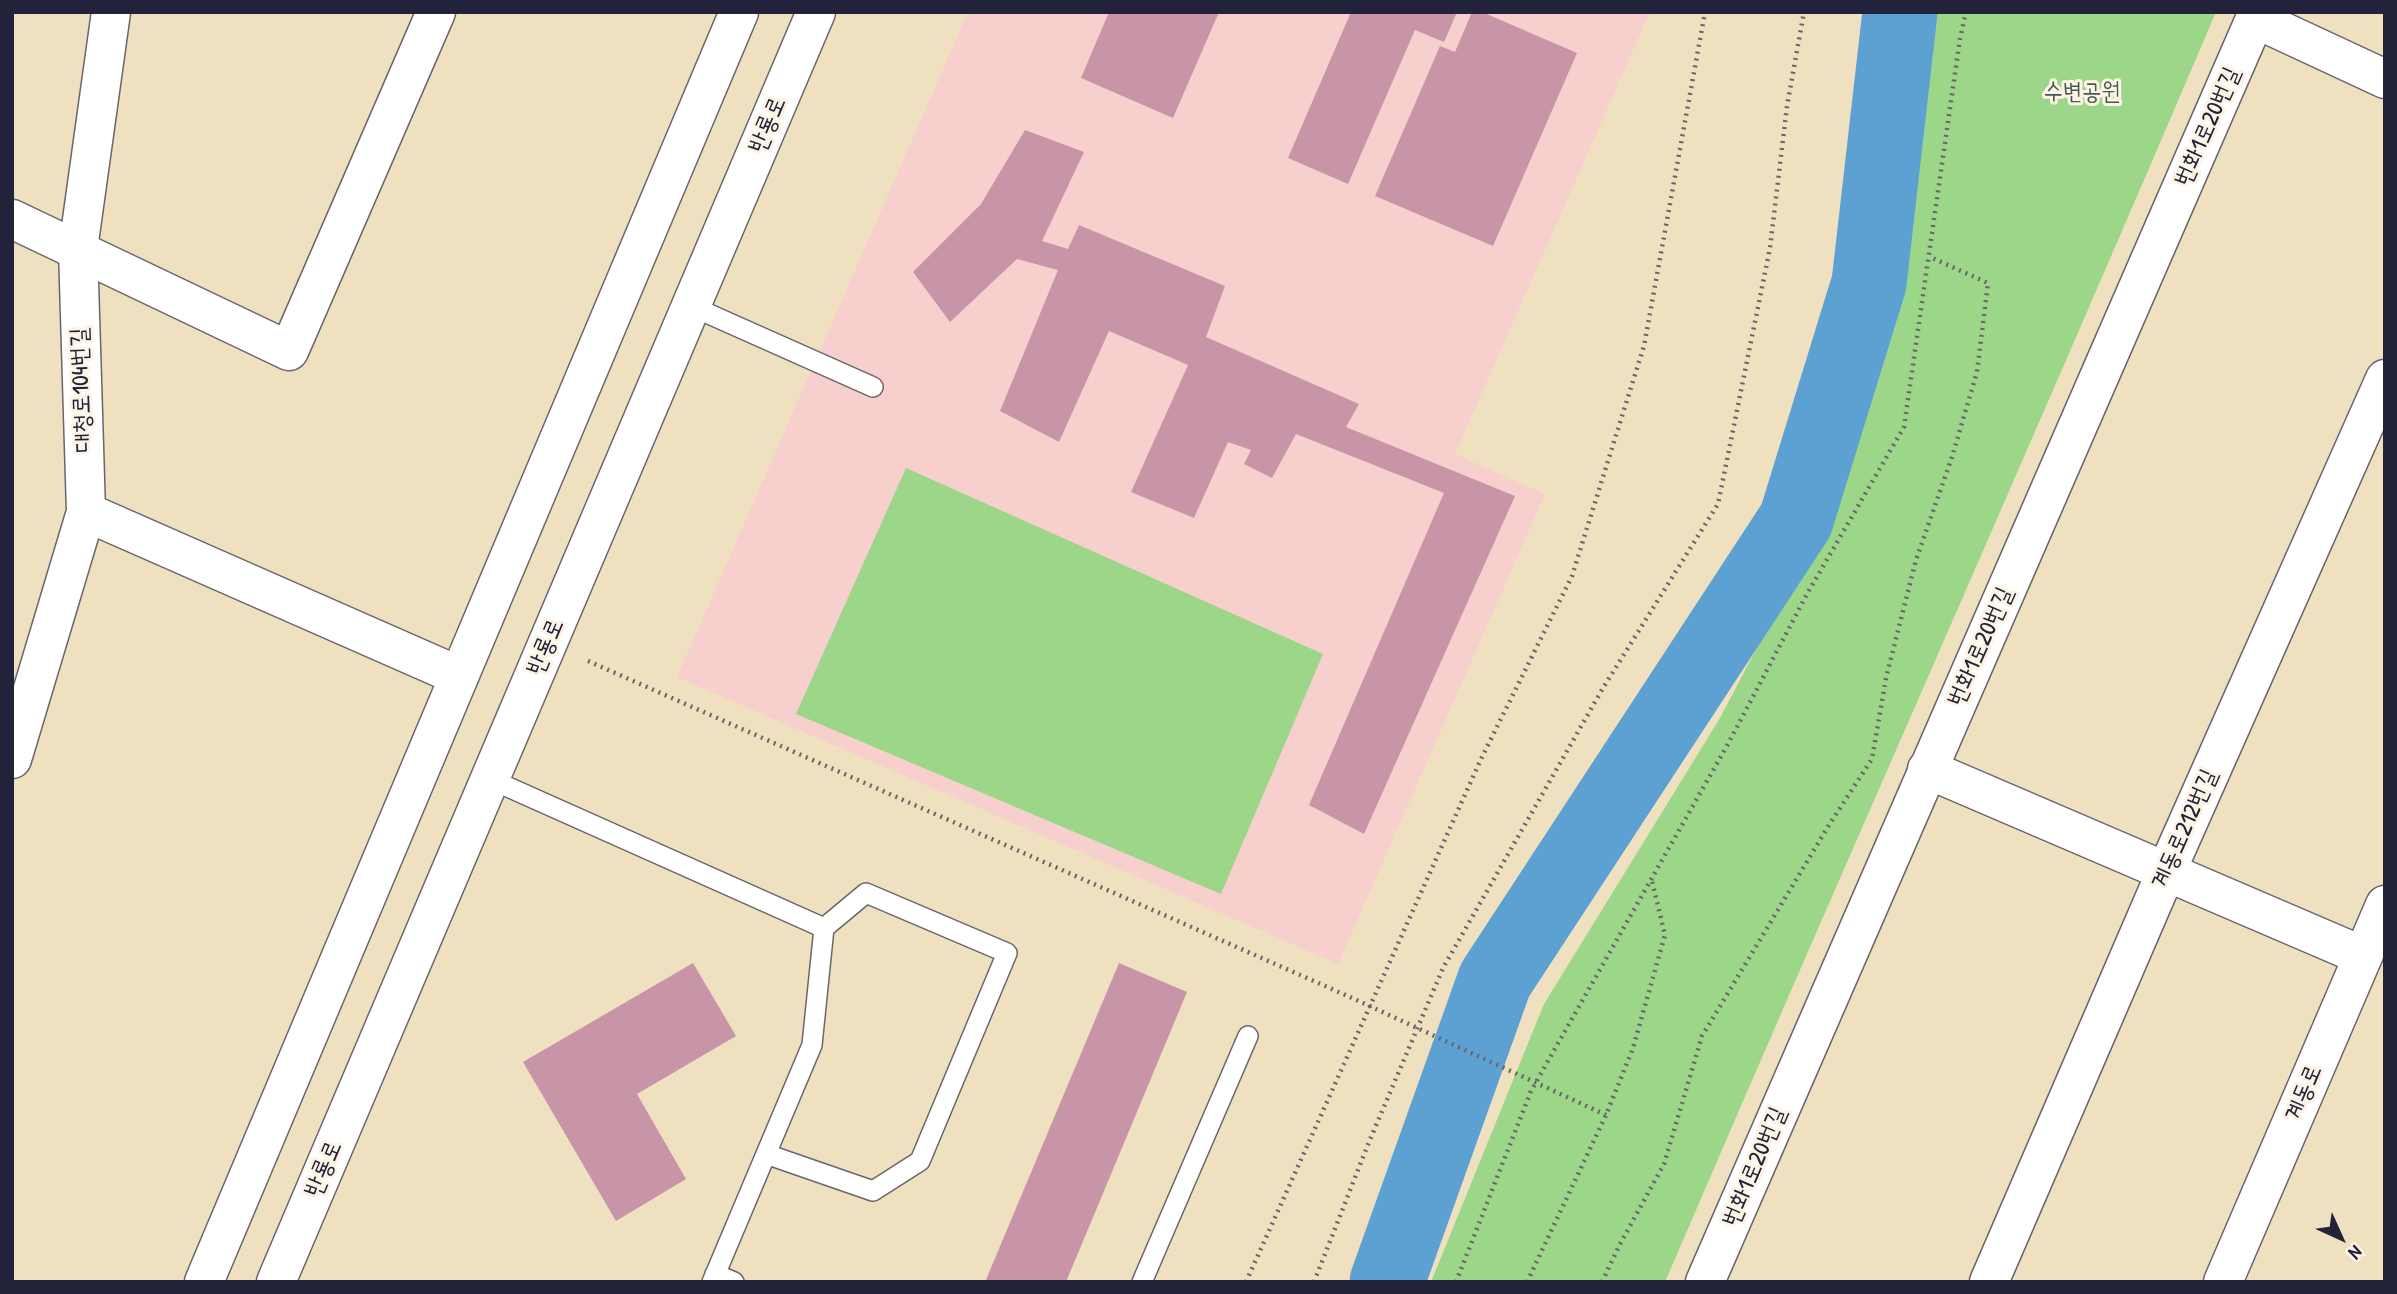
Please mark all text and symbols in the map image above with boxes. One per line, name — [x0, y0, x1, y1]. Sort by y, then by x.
street label: 번화1로20번길 — [2169, 63, 2247, 191]
park label: 수변공원 — [2043, 79, 2121, 107]
street label: 반룡로 — [743, 93, 793, 157]
street label: 대청로104번길 — [65, 327, 99, 453]
street label: 번화1로20번길 — [1942, 583, 2020, 711]
street label: 반룡로 — [521, 615, 571, 679]
street label: 계동로212번길 — [2146, 765, 2224, 893]
street label: 계동로 — [2279, 1061, 2329, 1125]
street label: 번화1로20번길 — [1717, 1103, 1793, 1231]
street label: 반룡로 — [299, 1137, 349, 1201]
north arrow — [2306, 1203, 2376, 1273]
text: N — [2343, 1240, 2369, 1266]

